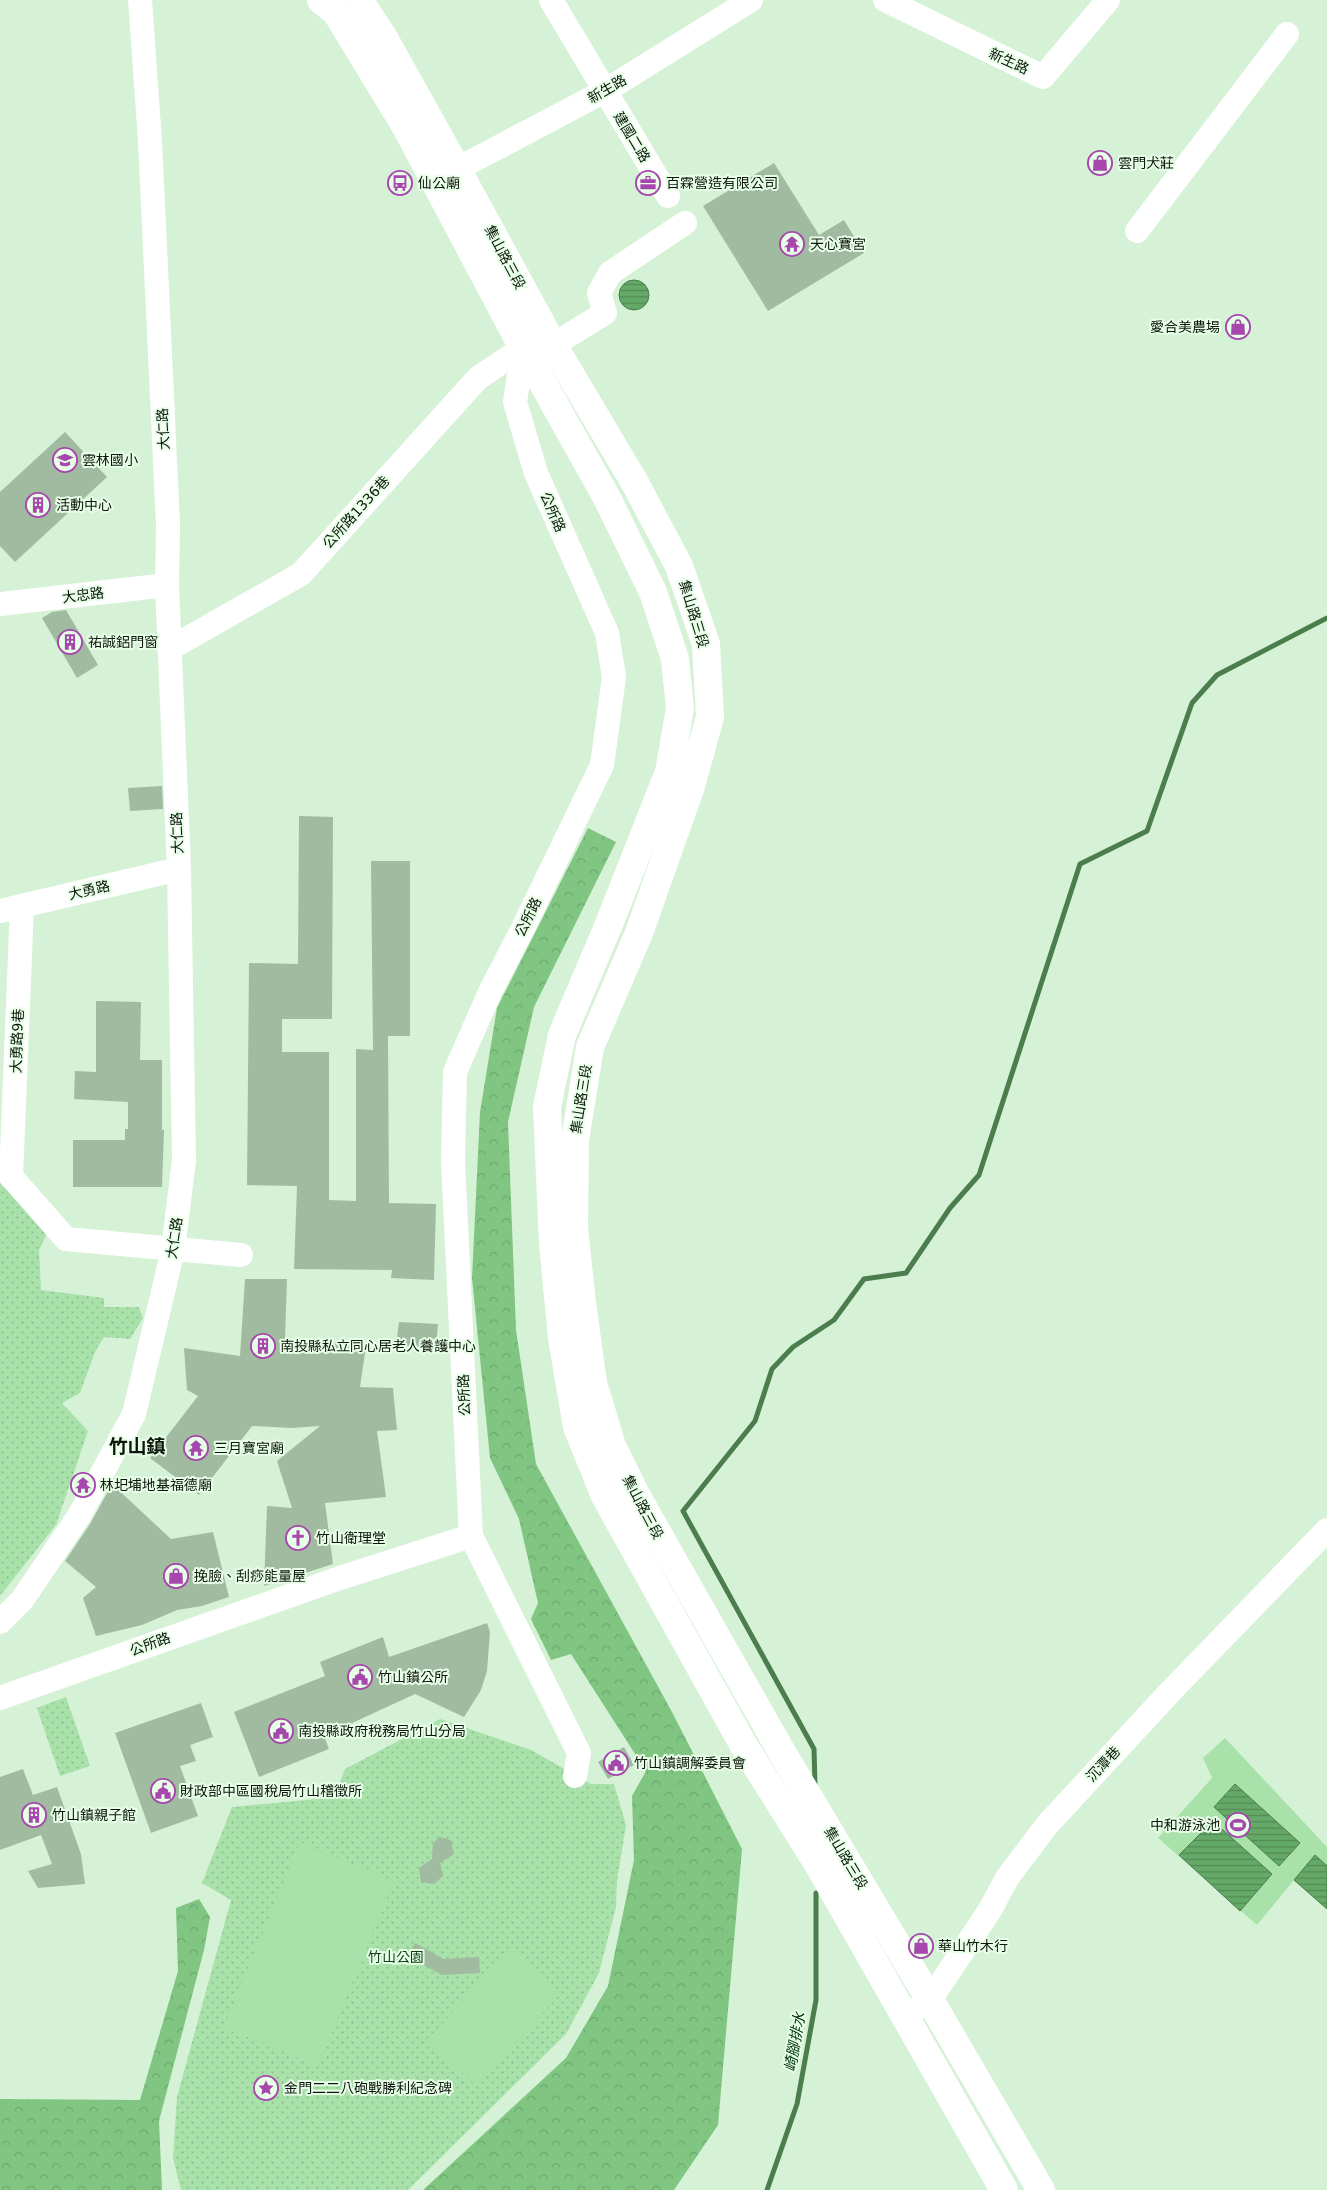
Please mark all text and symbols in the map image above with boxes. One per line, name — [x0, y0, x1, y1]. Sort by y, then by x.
street label: 新生路 — [987, 45, 1031, 77]
street label: 新生路 — [585, 72, 629, 106]
street label: 建國二路 — [611, 109, 653, 165]
shop icon: 雲門犬莊 — [1087, 150, 1113, 176]
place label: 雲門犬莊 — [1118, 155, 1174, 171]
bus stop icon: 仙公廟 — [387, 170, 413, 196]
office icon: 百霖營造有限公司 — [635, 170, 661, 196]
place label: 仙公廟 — [418, 175, 460, 191]
place label: 百霖營造有限公司 — [666, 175, 778, 191]
street label: 集山路三段 — [482, 222, 528, 292]
temple icon: 天心寶宮 — [779, 231, 805, 257]
place label: 天心寶宮 — [810, 236, 866, 252]
shop icon: 愛合美農場 — [1225, 314, 1251, 340]
place label: 愛合美農場 — [1150, 319, 1220, 335]
street label: 大仁路 — [154, 408, 172, 450]
school or university icon: 雲林國小 — [52, 447, 78, 473]
place label: 雲林國小 — [82, 452, 138, 468]
street label: 公所路1336巷 — [319, 473, 393, 551]
street label: 公所路 — [537, 490, 569, 534]
building icon: 活動中心 — [25, 492, 51, 518]
place label: 活動中心 — [56, 497, 112, 513]
street label: 集山路三段 — [676, 578, 712, 650]
street label: 大忠路 — [61, 585, 105, 605]
building icon: 祐誠鋁門窗 — [57, 629, 83, 655]
place label: 祐誠鋁門窗 — [88, 634, 158, 650]
street label: 大仁路 — [168, 812, 186, 854]
street label: 大勇路 — [67, 877, 111, 903]
street label: 公所路 — [512, 895, 544, 939]
street label: 大勇路9巷 — [8, 1008, 26, 1074]
street label: 集山路三段 — [568, 1063, 594, 1135]
street label: 大仁路 — [163, 1216, 185, 1260]
building icon: 南投縣私立同心居老人養護中心 — [250, 1333, 276, 1359]
place label: 南投縣私立同心居老人養護中心 — [280, 1338, 476, 1354]
street label: 公所路 — [455, 1374, 473, 1416]
district label: 竹山鎮 — [108, 1435, 166, 1457]
temple icon: 三月寶宮廟 — [183, 1435, 209, 1461]
place label: 三月寶宮廟 — [214, 1440, 284, 1456]
temple icon: 林圯埔地基福德廟 — [70, 1472, 96, 1498]
street label: 集山路三段 — [620, 1472, 666, 1542]
place label: 林圯埔地基福德廟 — [100, 1477, 212, 1493]
church icon: 竹山衛理堂 — [285, 1525, 311, 1551]
place label: 竹山衛理堂 — [316, 1530, 386, 1546]
shop icon: 挽臉、刮痧能量屋 — [163, 1563, 189, 1589]
place label: 挽臉、刮痧能量屋 — [194, 1568, 306, 1584]
street label: 公所路 — [128, 1629, 172, 1659]
public building icon: 竹山鎮公所 — [347, 1664, 373, 1690]
place label: 竹山鎮公所 — [378, 1669, 448, 1685]
public building icon: 南投縣政府稅務局竹山分局 — [268, 1718, 294, 1744]
place label: 南投縣政府稅務局竹山分局 — [298, 1723, 466, 1739]
street label: 沉潭巷 — [1083, 1743, 1123, 1785]
public building icon: 竹山鎮調解委員會 — [603, 1750, 629, 1776]
place label: 竹山鎮調解委員會 — [634, 1755, 746, 1771]
public building icon: 財政部中區國稅局竹山稽徵所 — [150, 1778, 176, 1804]
place label: 財政部中區國稅局竹山稽徵所 — [180, 1783, 362, 1799]
building icon: 竹山鎮親子館 — [21, 1802, 47, 1828]
place label: 竹山鎮親子館 — [52, 1807, 136, 1823]
sports icon: 中和游泳池 — [1225, 1812, 1251, 1838]
place label: 中和游泳池 — [1150, 1817, 1220, 1833]
street label: 集山路三段 — [821, 1824, 871, 1892]
shop icon: 華山竹木行 — [908, 1933, 934, 1959]
place label: 華山竹木行 — [938, 1938, 1008, 1954]
park label: 竹山公園 — [368, 1949, 424, 1965]
water label: 崎腳排水 — [781, 2010, 809, 2073]
place icon: 金門二二八砲戰勝利紀念碑 — [253, 2075, 279, 2101]
place label: 金門二二八砲戰勝利紀念碑 — [284, 2080, 452, 2096]

